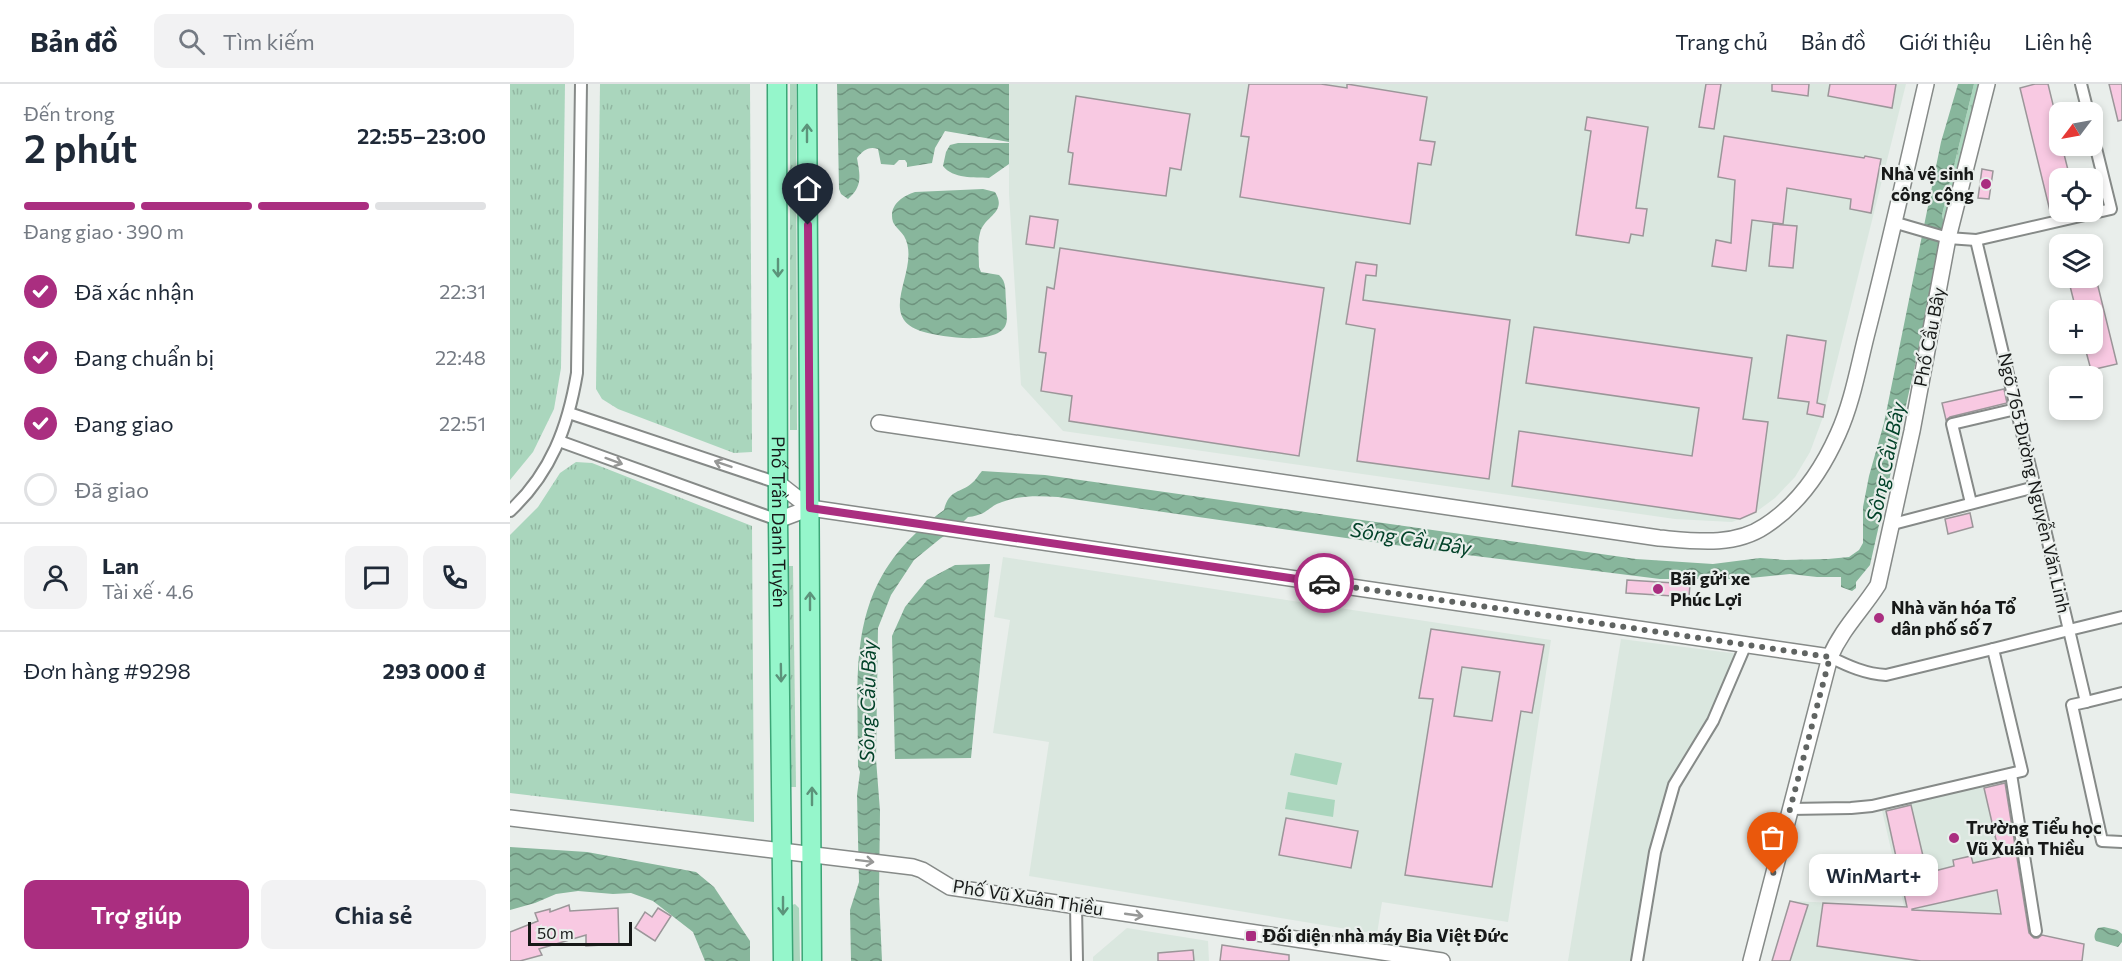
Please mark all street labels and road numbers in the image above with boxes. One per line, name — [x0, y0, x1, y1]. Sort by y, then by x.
street label: Phố Cầu Bây — [1909, 285, 1949, 389]
street label: Ngõ 765 Đường Nguyễn Văn Linh — [1994, 350, 2076, 615]
street label: Phố Trần Danh Tuyên — [768, 436, 791, 608]
street label: Phố Vũ Xuân Thiều — [951, 874, 1105, 920]

